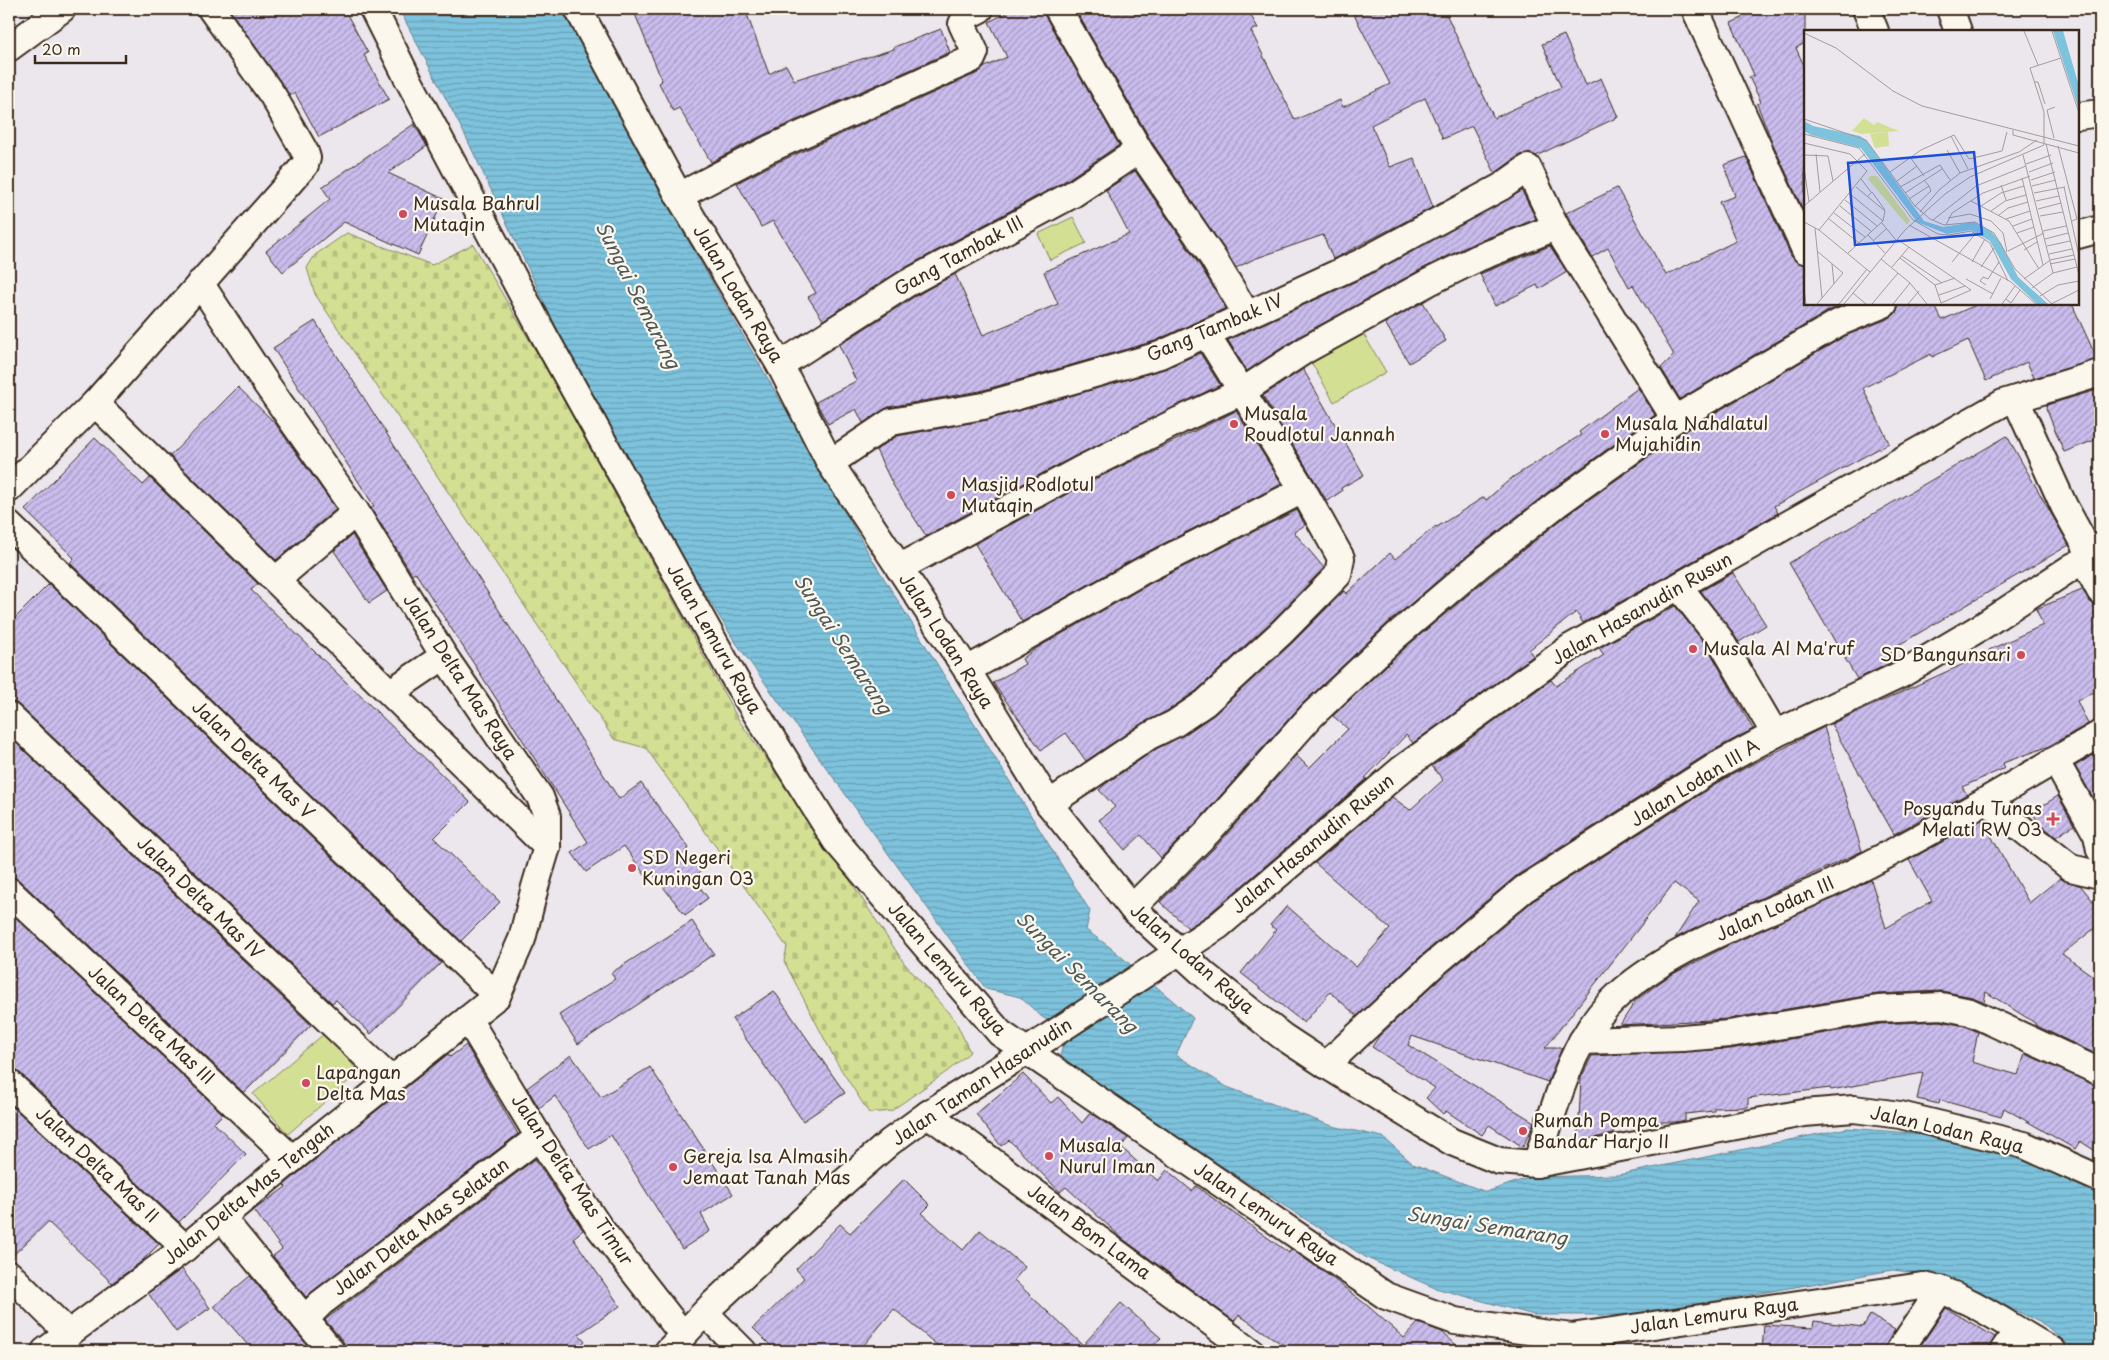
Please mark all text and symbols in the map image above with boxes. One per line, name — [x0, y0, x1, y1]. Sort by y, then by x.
inset map — [1804, 30, 2079, 305]
scale bar — [35, 32, 126, 64]
text: 20 m — [42, 37, 81, 60]
place label: Musala Bahrul Mutaqin — [413, 189, 540, 237]
marker: Musala Bahrul Mutaqin — [397, 208, 409, 220]
street label: Gang Tambak III — [889, 208, 1028, 301]
water label: Sungai Semarang — [590, 216, 689, 374]
street label: Jalan Lodan Raya — [687, 219, 792, 368]
street label: Gang Tambak IV — [1142, 286, 1287, 368]
place label: Musala Roudlotul Jannah — [1244, 399, 1395, 447]
place label: Musala Nahdlatul Mujahidin — [1615, 409, 1768, 457]
marker: Musala Roudlotul Jannah — [1228, 418, 1240, 430]
marker: Musala Nahdlatul Mujahidin — [1599, 428, 1611, 440]
place label: Masjid Rodlotul Mutaqin — [961, 470, 1094, 518]
marker: Masjid Rodlotul Mutaqin — [945, 489, 957, 501]
street label: Jalan Hasanudin Rusun — [1546, 545, 1737, 671]
street label: Jalan Lemuru Raya — [661, 558, 770, 719]
street label: Jalan Lodan Raya — [893, 567, 1002, 714]
water label: Sungai Semarang — [788, 568, 900, 720]
street label: Jalan Delta Mas Raya — [397, 588, 525, 765]
place label: Musala Al Ma'ruf — [1703, 634, 1855, 661]
place label: SD Bangunsari — [1880, 640, 2011, 667]
marker: Musala Al Ma'ruf — [1687, 643, 1699, 655]
marker: SD Bangunsari — [2015, 649, 2027, 661]
street label: Jalan Delta Mas V — [186, 693, 322, 825]
street label: Jalan Lodan III A — [1624, 731, 1764, 832]
street label: Jalan Hasanudin Rusun — [1225, 767, 1399, 919]
place label: Posyandu Tunas Melati RW 03 — [1903, 794, 2042, 842]
marker: Posyandu Tunas Melati RW 03 — [2046, 812, 2060, 826]
street label: Jalan Delta Mas IV — [132, 829, 270, 965]
place label: SD Negeri Kuningan 03 — [642, 843, 754, 891]
marker: SD Negeri Kuningan 03 — [626, 862, 638, 874]
street label: Jalan Lodan III — [1711, 868, 1838, 947]
street label: Jalan Lemuru Raya — [882, 895, 1014, 1041]
street label: Jalan Lodan Raya — [1125, 896, 1261, 1020]
water label: Sungai Semarang — [1011, 904, 1146, 1039]
street label: Jalan Delta Mas III — [83, 958, 221, 1090]
street label: Jalan Taman Hasanudin — [886, 1010, 1077, 1151]
place label: Lapangan Delta Mas — [316, 1058, 406, 1106]
marker: Lapangan Delta Mas — [300, 1077, 312, 1089]
street label: Jalan Delta Mas Timur — [506, 1088, 641, 1271]
street label: Jalan Lodan Raya — [1868, 1098, 2027, 1159]
street label: Jalan Delta Mas II — [30, 1100, 166, 1228]
place label: Rumah Pompa Bandar Harjo II — [1533, 1106, 1669, 1154]
street label: Jalan Delta Mas Tengah — [157, 1115, 339, 1270]
marker: Rumah Pompa Bandar Harjo II — [1517, 1125, 1529, 1137]
place label: Musala Nurul Iman — [1059, 1131, 1156, 1179]
place label: Gereja Isa Almasih Jemaat Tanah Mas — [683, 1142, 850, 1190]
street label: Jalan Delta Mas Selatan — [326, 1150, 514, 1301]
marker: Musala Nurul Iman — [1043, 1150, 1055, 1162]
street label: Jalan Lemuru Raya — [1189, 1154, 1345, 1272]
marker: Gereja Isa Almasih Jemaat Tanah Mas — [667, 1161, 679, 1173]
street label: Jalan Bom Lama — [1022, 1177, 1158, 1285]
water label: Sungai Semarang — [1405, 1199, 1570, 1252]
street label: Jalan Lemuru Raya — [1628, 1289, 1800, 1340]

